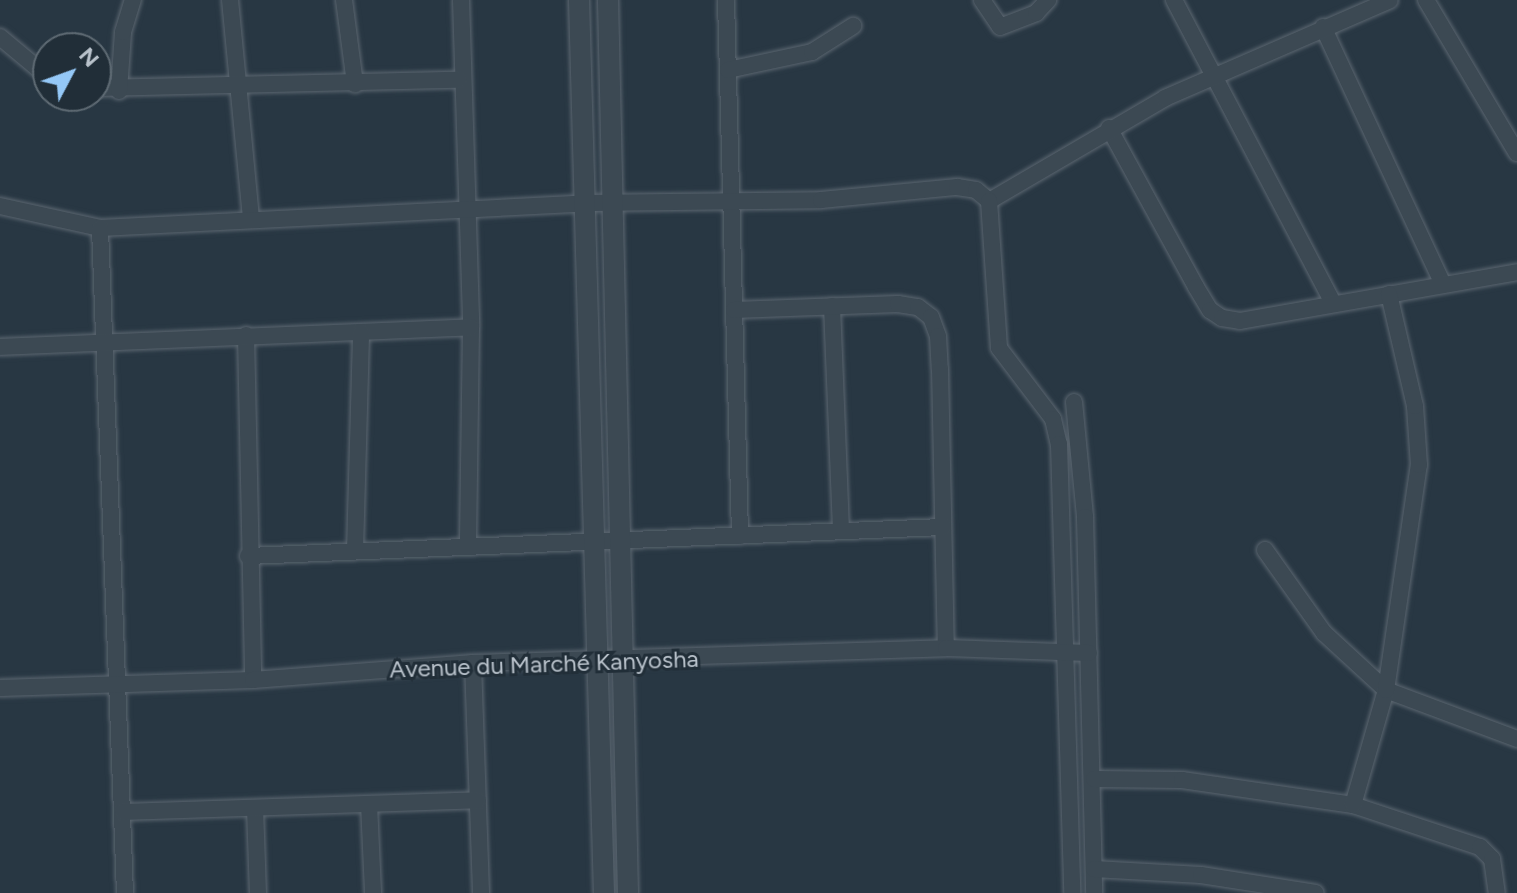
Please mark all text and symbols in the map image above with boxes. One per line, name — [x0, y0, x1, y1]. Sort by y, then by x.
north arrow — [32, 32, 112, 112]
text: N — [73, 42, 105, 73]
street label: Avenue du Marché Kanyosha — [389, 644, 699, 684]

